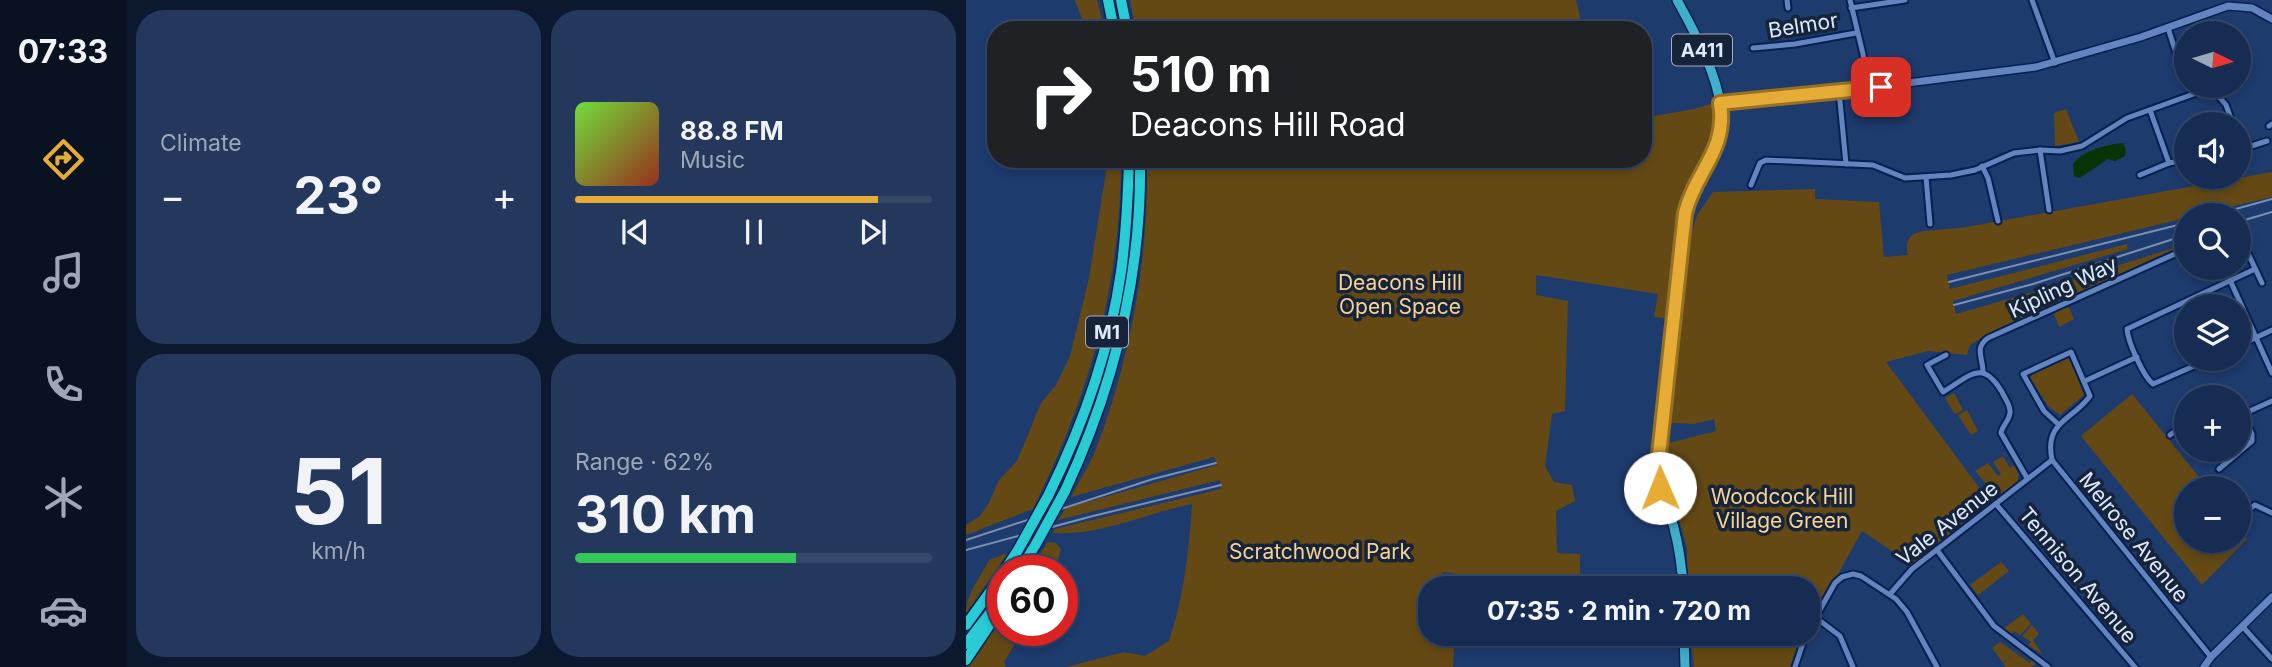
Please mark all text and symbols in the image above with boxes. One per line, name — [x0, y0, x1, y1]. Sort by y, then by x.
street label: Belmor — [1766, 7, 1840, 43]
north arrow — [2174, 21, 2250, 98]
map controls — [2174, 21, 2251, 553]
text: 07:33 — [18, 32, 108, 71]
road number: A411 — [1672, 34, 1732, 66]
text: 510 m — [1130, 45, 1272, 104]
icon: right — [1015, 49, 1106, 140]
pin — [1851, 57, 1911, 117]
icon: arrive — [1862, 68, 1900, 106]
text: Deacons Hill Road — [1130, 105, 1406, 144]
button: sound — [2174, 112, 2251, 189]
text: 88.8 FM — [680, 115, 784, 146]
text: Climate — [160, 129, 242, 157]
icon: directions — [39, 135, 88, 184]
text: Music — [680, 146, 745, 174]
text: 23° — [294, 164, 383, 227]
text: − — [160, 173, 185, 219]
text: + — [492, 173, 517, 219]
button: search — [2174, 203, 2251, 280]
icon: previous — [616, 213, 654, 251]
icon: pause — [735, 213, 773, 251]
icon: next — [854, 213, 892, 251]
icon: music — [39, 248, 88, 297]
street label: Kipling Way — [2005, 251, 2121, 323]
park label: Deacons Hill Open Space — [1338, 270, 1462, 319]
button: layers — [2174, 294, 2251, 371]
road number: M1 — [1086, 316, 1128, 348]
icon: phone — [39, 360, 88, 409]
button: + — [2174, 385, 2251, 462]
text: 51 — [290, 436, 387, 546]
text: Range · 62% — [575, 448, 714, 476]
position arrow — [1623, 451, 1697, 525]
street label: Melrose Avenue — [2074, 467, 2194, 607]
icon: climate — [39, 473, 88, 522]
street label: Vale Avenue — [1891, 476, 2003, 570]
button: − — [2174, 476, 2251, 553]
text: 310 km — [575, 483, 756, 546]
park label: Woodcock Hill Village Green — [1711, 484, 1853, 533]
street label: Tennison Avenue — [2014, 502, 2142, 648]
text: km/h — [311, 537, 366, 565]
park label: Scratchwood Park — [1229, 539, 1411, 564]
speed limit sign: 60 — [987, 555, 1078, 646]
icon: car — [39, 586, 88, 635]
text: 07:35 · 2 min · 720 m — [1487, 595, 1751, 626]

